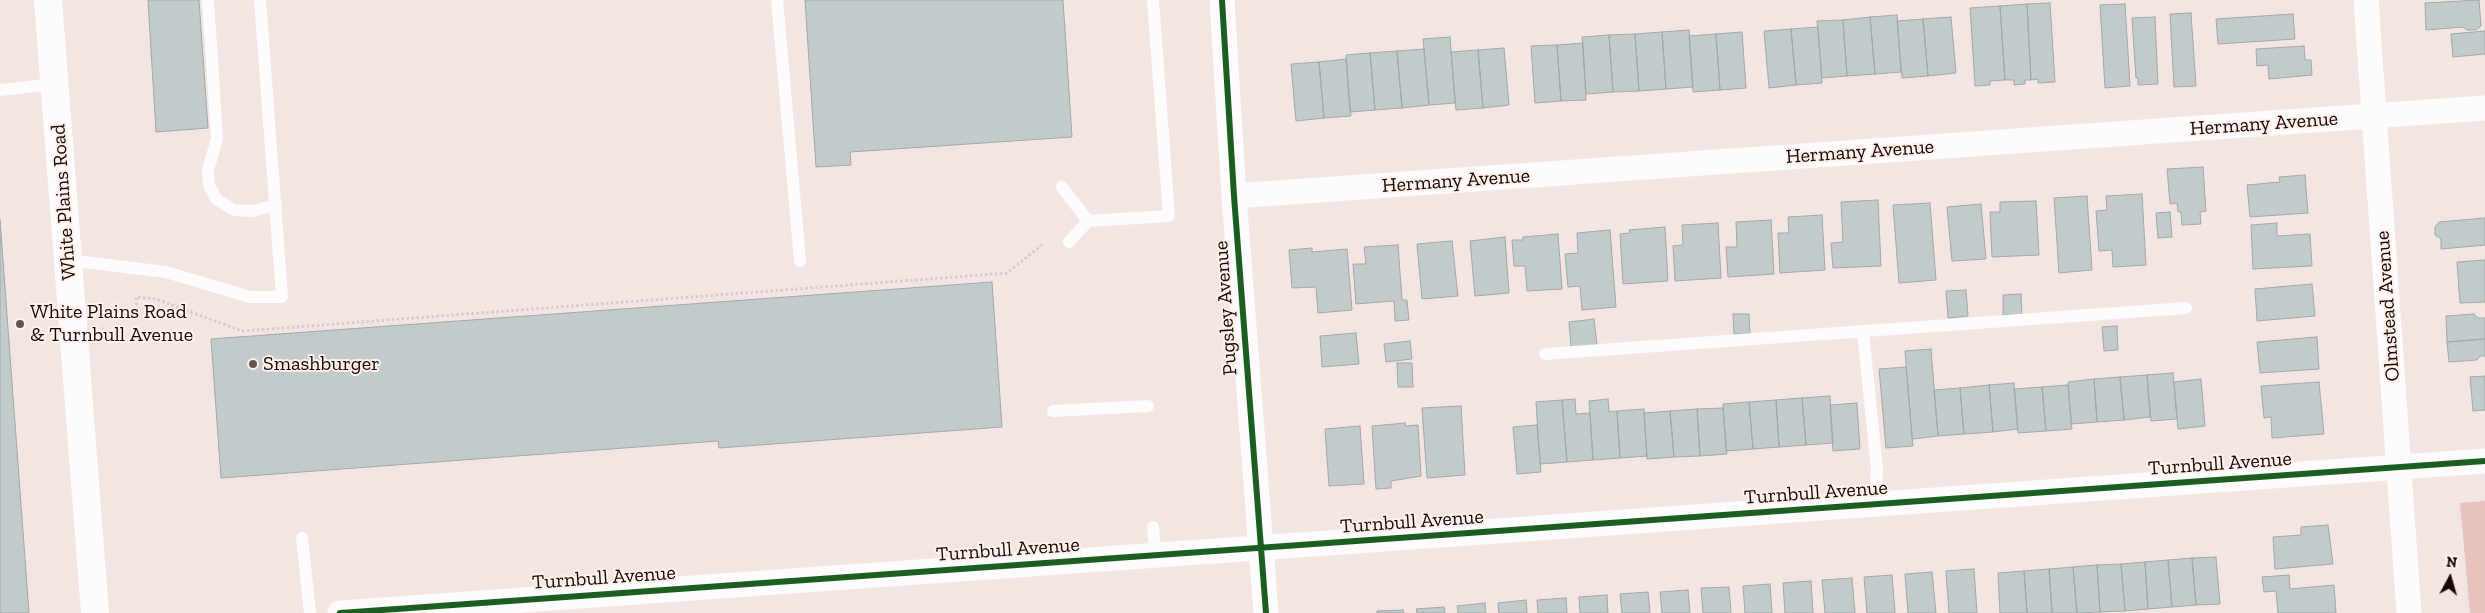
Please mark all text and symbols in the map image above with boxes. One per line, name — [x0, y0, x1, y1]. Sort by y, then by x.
street label: Hermany Avenue — [2189, 107, 2339, 141]
street label: White Plains Road — [47, 123, 81, 281]
street label: Hermany Avenue — [1785, 135, 1935, 169]
street label: Hermany Avenue — [1381, 164, 1531, 198]
street label: Olmstead Avenue — [2371, 230, 2405, 382]
street label: Pugsley Avenue — [1209, 240, 1243, 376]
place label: White Plains Road & Turnbull Avenue — [30, 300, 193, 347]
marker: White Plains Road & Turnbull Avenue — [14, 318, 26, 330]
place label: Smashburger — [263, 352, 380, 376]
marker: Smashburger — [247, 358, 259, 370]
street label: Turnbull Avenue — [2147, 447, 2293, 481]
street label: Turnbull Avenue — [1743, 476, 1889, 510]
street label: Turnbull Avenue — [1339, 505, 1485, 539]
street label: Turnbull Avenue — [935, 533, 1081, 567]
north arrow — [2425, 553, 2475, 603]
text: N — [2445, 554, 2458, 572]
street label: Turnbull Avenue — [531, 561, 677, 595]

